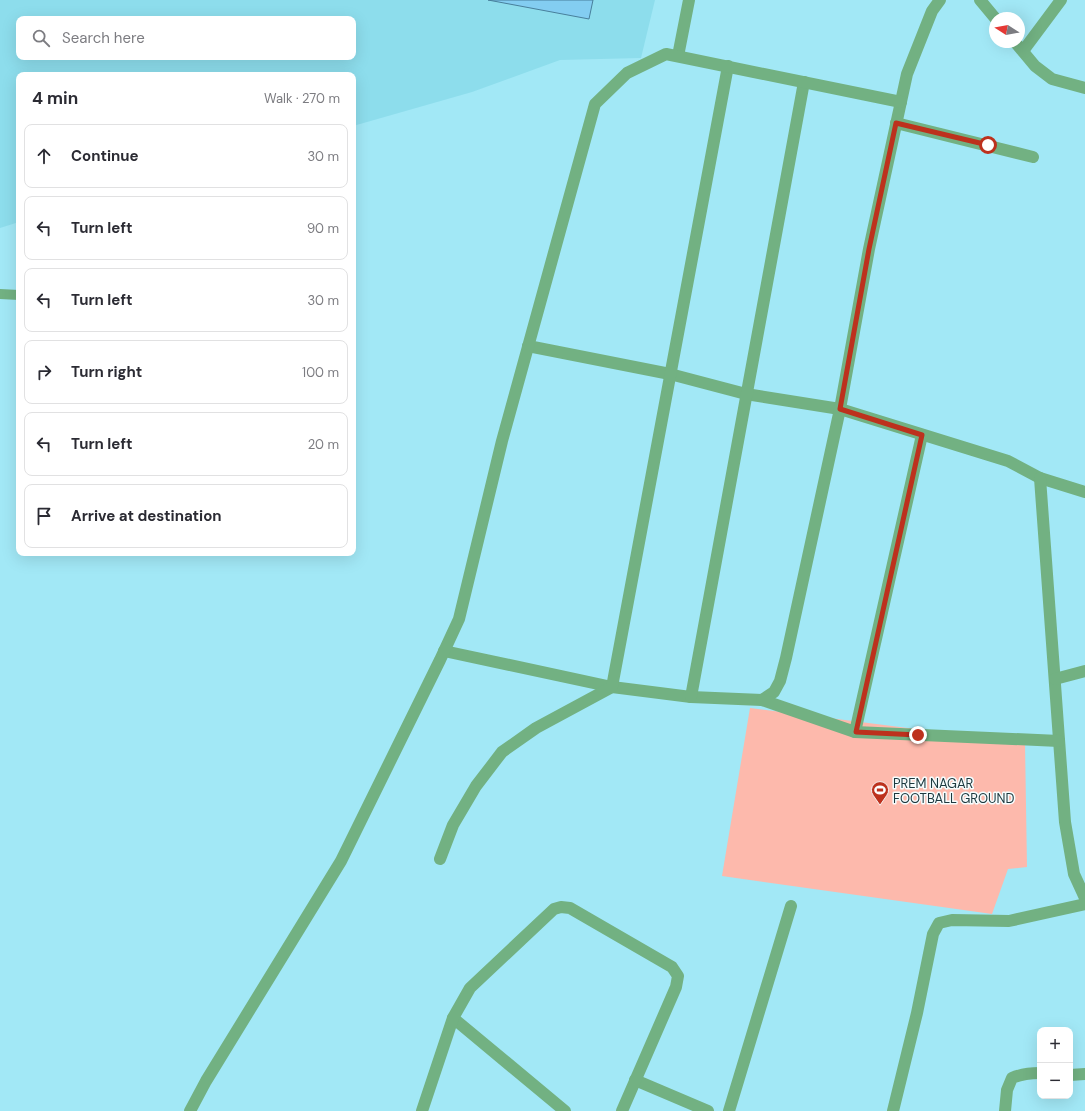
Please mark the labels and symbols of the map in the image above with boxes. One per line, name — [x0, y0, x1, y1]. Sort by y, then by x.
north arrow — [989, 12, 1025, 48]
route start — [979, 136, 997, 154]
route end — [909, 726, 927, 744]
place label: PREM NAGAR FOOTBALL GROUND — [893, 775, 1015, 807]
sports icon: PREM NAGAR FOOTBALL GROUND — [870, 780, 890, 805]

